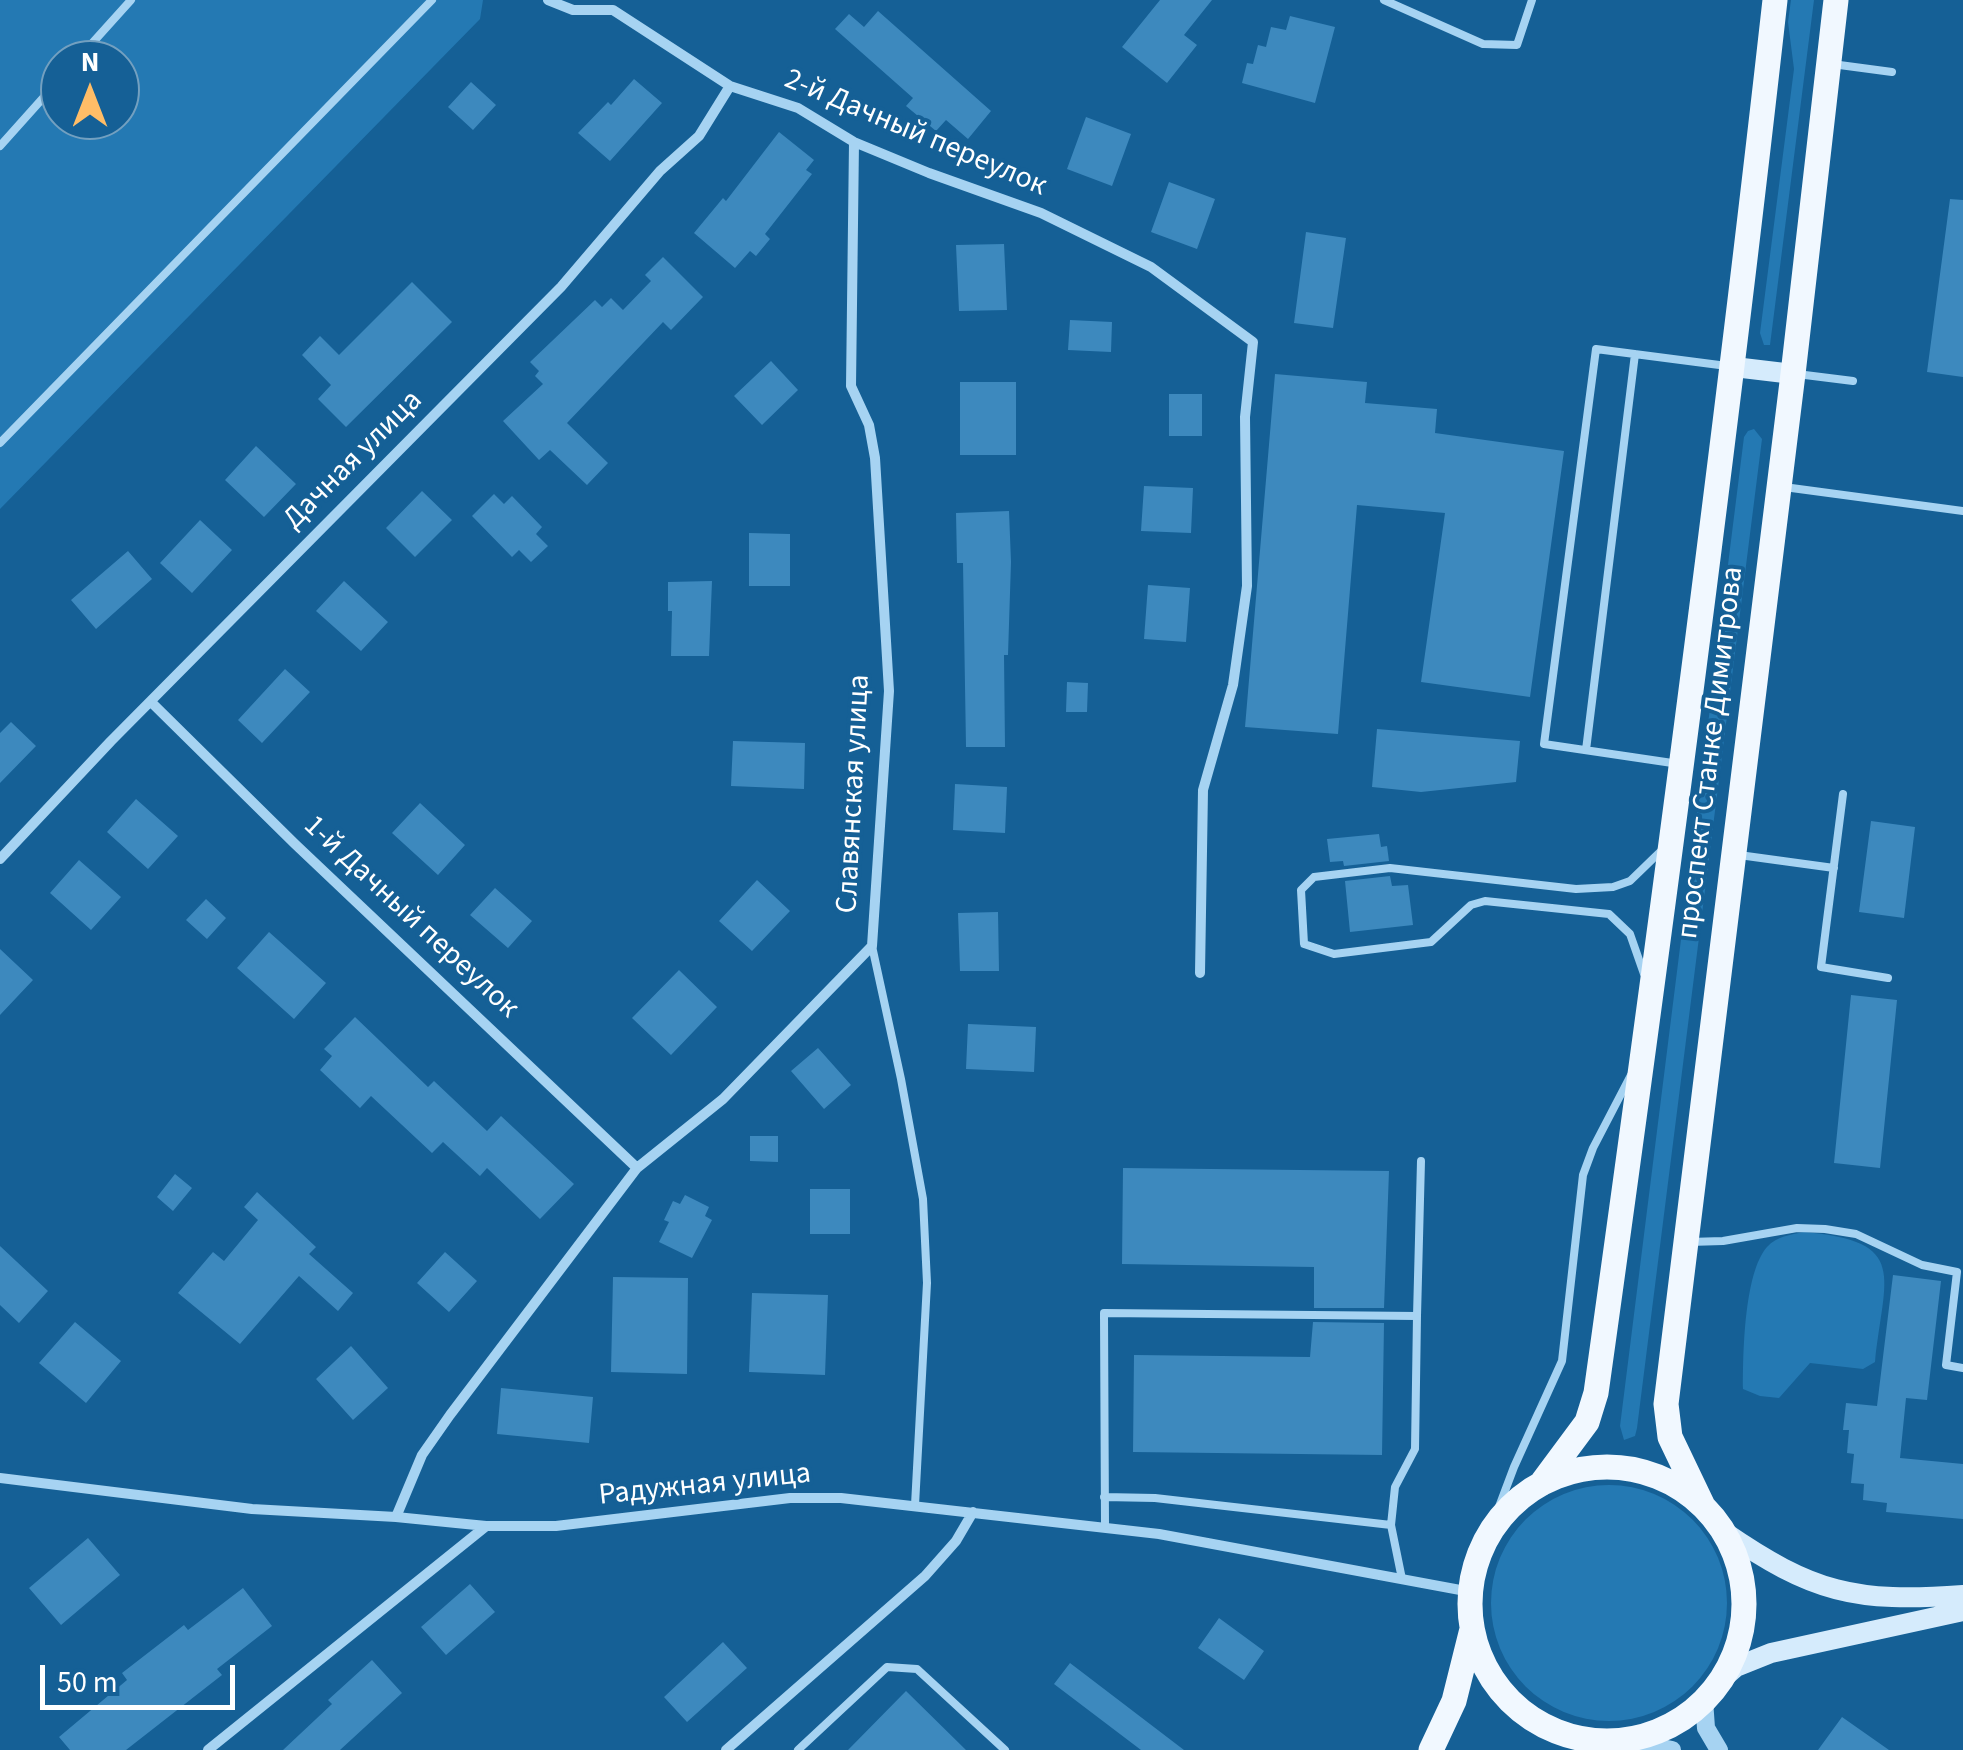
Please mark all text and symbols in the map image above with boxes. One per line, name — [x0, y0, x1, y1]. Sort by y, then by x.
north arrow — [40, 40, 140, 140]
text: N — [81, 42, 99, 82]
street label: 2-й Дачный переулок — [779, 63, 1051, 205]
street label: Дачная улица — [277, 384, 431, 538]
street label: проспект Станке Димитрова — [1671, 565, 1753, 941]
street label: Славянская улица — [831, 674, 879, 914]
street label: 1-й Дачный переулок — [295, 809, 525, 1027]
street label: Радужная улица — [597, 1457, 813, 1515]
scale bar — [45, 1645, 240, 1707]
text: 50 m — [57, 1661, 118, 1704]

